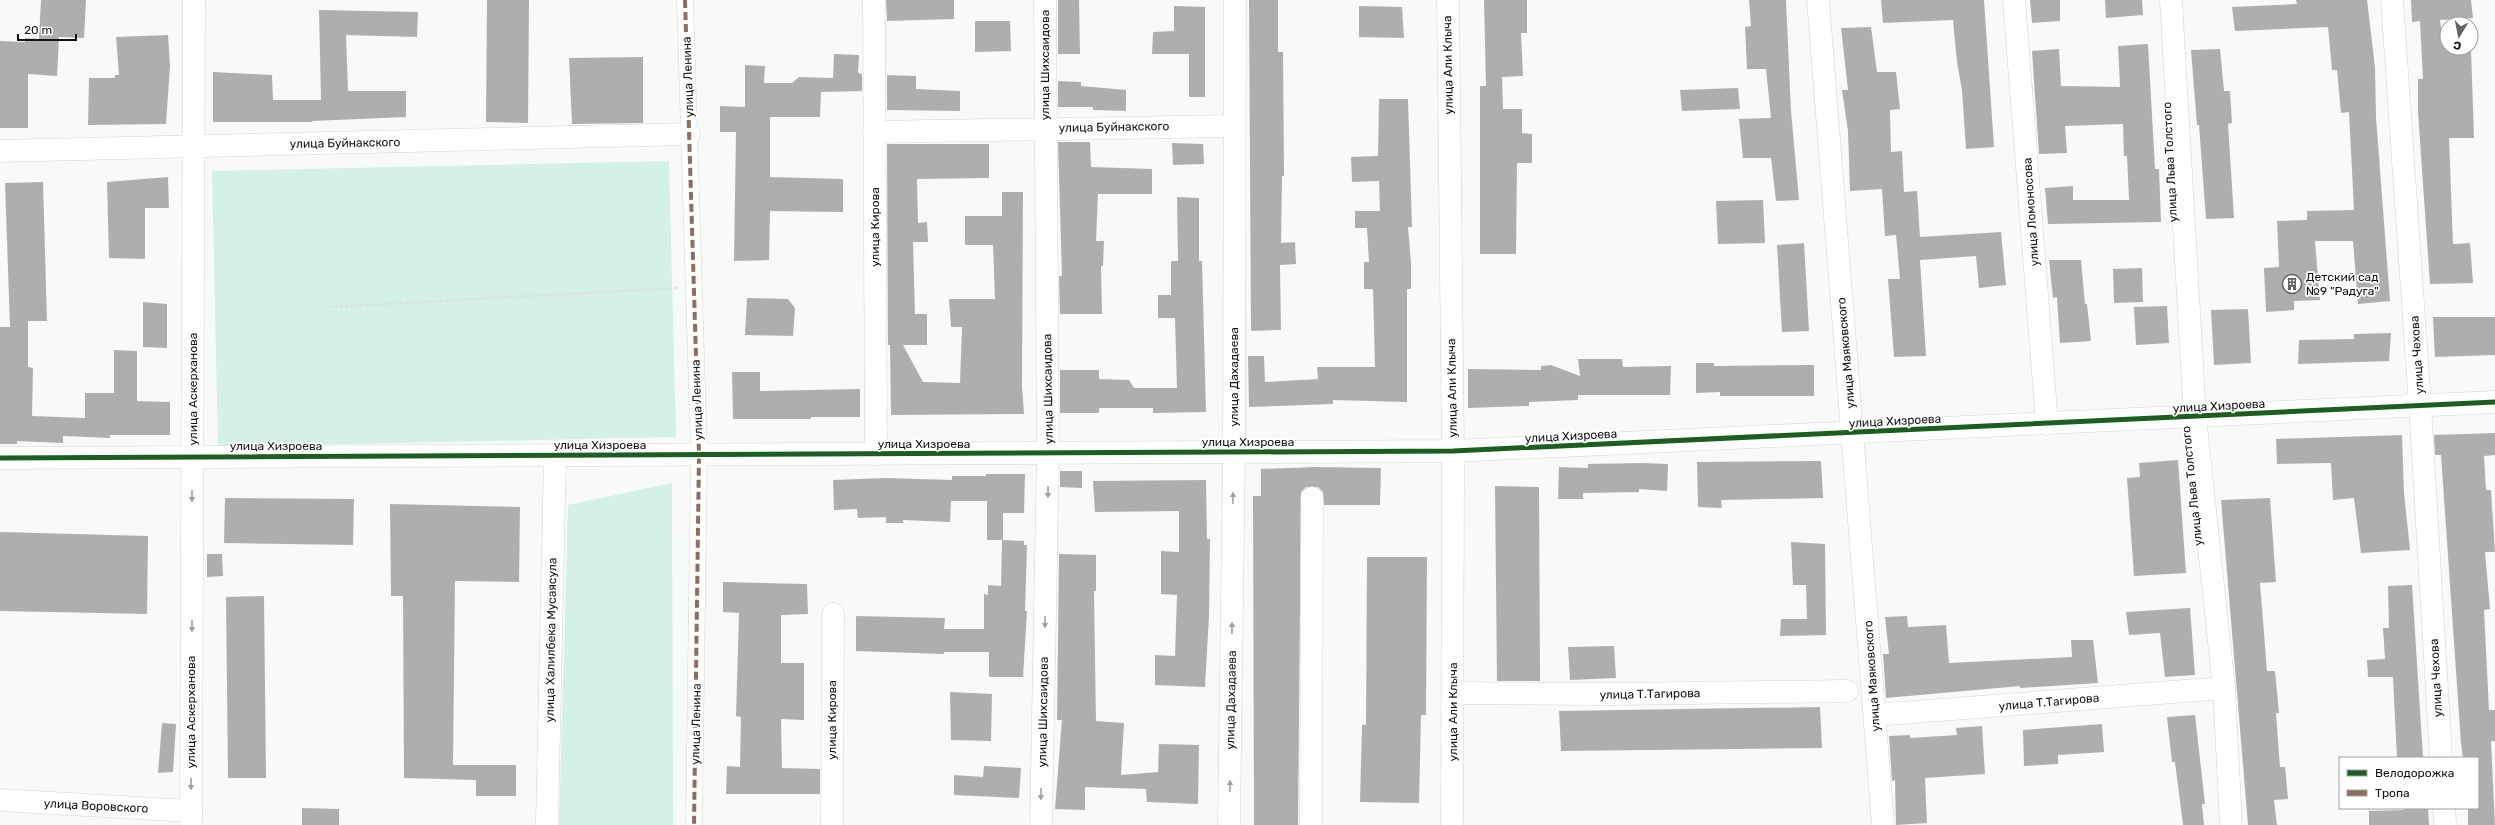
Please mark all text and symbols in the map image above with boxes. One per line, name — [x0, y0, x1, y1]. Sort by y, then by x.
street label: улица Шихсаидова — [1038, 10, 1052, 120]
street label: улица Али Клыча — [1440, 15, 1456, 115]
scale bar — [18, 16, 76, 42]
north arrow — [2439, 16, 2479, 56]
text: 20 m — [24, 23, 52, 37]
street label: улица Ленина — [680, 36, 696, 118]
text: С — [2452, 38, 2462, 52]
street label: улица Льва Толстого — [2160, 101, 2180, 223]
street label: улица Буйнакского — [1059, 119, 1170, 135]
street label: улица Буйнакского — [290, 135, 401, 151]
street label: улица Ломоносова — [2020, 157, 2042, 267]
street label: улица Кирова — [868, 187, 882, 267]
place label: Детский сад №9 "Радуга" — [2306, 270, 2379, 298]
building icon: Детский сад №9 "Радуга" — [2281, 273, 2303, 295]
street label: улица Маяковского — [1834, 297, 1858, 409]
street label: улица Чехова — [2407, 315, 2427, 395]
street label: улица Дахадаева — [1227, 327, 1241, 427]
street label: улица Аскерханова — [186, 333, 200, 445]
street label: улица Шихсаидова — [1040, 334, 1056, 444]
street label: улица Али Клыча — [1444, 338, 1460, 438]
street label: улица Ленина — [689, 359, 705, 441]
street label: улица Хизроева — [2172, 397, 2266, 415]
street label: улица Хизроева — [1848, 412, 1942, 430]
street label: улица Льва Толстого — [2179, 425, 2205, 547]
street label: улица Хизроева — [1524, 427, 1618, 445]
street label: улица Хизроева — [1202, 435, 1294, 449]
street label: улица Хизроева — [878, 437, 970, 451]
street label: улица Хизроева — [554, 438, 646, 452]
street label: улица Хизроева — [230, 439, 322, 453]
one-way arrow — [1044, 486, 1051, 498]
one-way arrow — [189, 490, 195, 503]
one-way arrow — [1230, 491, 1236, 504]
street label: улица Халилбека Мусаясула — [543, 558, 559, 722]
one-way arrow — [1042, 616, 1048, 629]
one-way arrow — [189, 620, 195, 633]
street label: улица Маяковского — [1861, 620, 1883, 732]
one-way arrow — [1229, 621, 1235, 634]
street label: улица Чехова — [2427, 638, 2445, 718]
street label: улица Дахадаева — [1223, 650, 1239, 750]
street label: улица Аскерханова — [184, 656, 198, 768]
street label: улица Шихсаидова — [1035, 657, 1051, 767]
street label: улица Али Клыча — [1446, 662, 1460, 762]
street label: улица Кирова — [825, 680, 839, 760]
street label: улица Ленина — [688, 683, 704, 765]
street label: улица Т.Тагирова — [1599, 686, 1701, 702]
street label: улица Т.Тагирова — [1998, 691, 2100, 713]
legend — [2339, 757, 2479, 809]
text: Велодорожка — [2375, 766, 2454, 780]
one-way arrow — [188, 778, 194, 791]
one-way arrow — [1227, 779, 1233, 792]
text: Тропа — [2375, 786, 2410, 800]
one-way arrow — [1038, 788, 1044, 801]
street label: улица Воровского — [43, 796, 149, 816]

